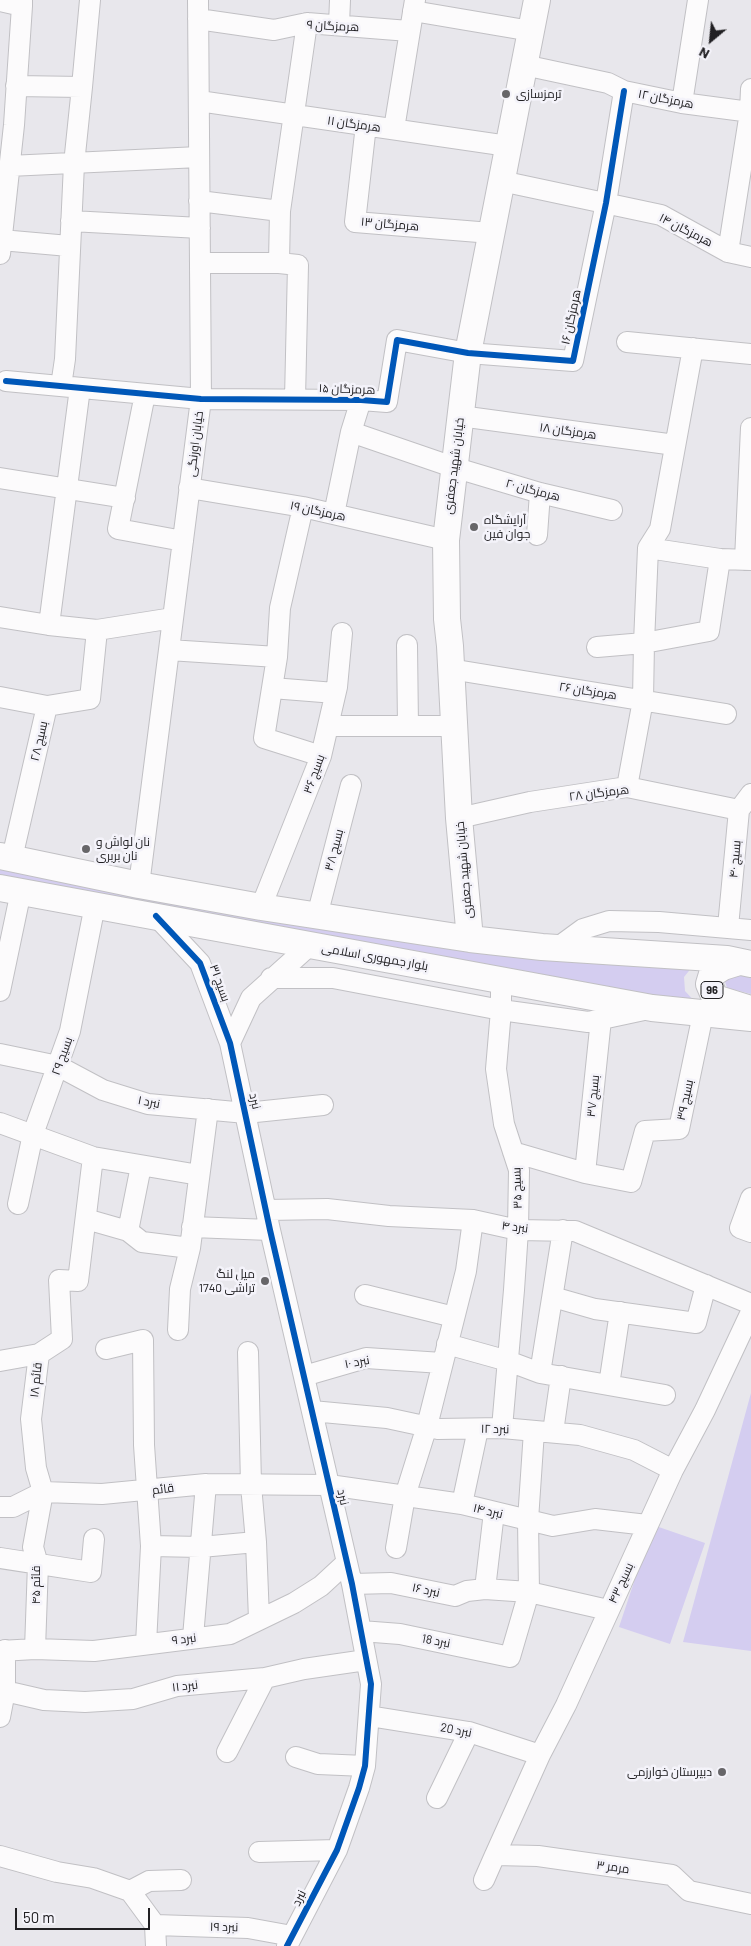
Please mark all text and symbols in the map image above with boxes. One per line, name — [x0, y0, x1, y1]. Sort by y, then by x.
north arrow — [686, 15, 736, 65]
street label: هرمزگان ۹ — [306, 17, 360, 35]
text: N — [696, 44, 712, 63]
place label: ترمزسازی — [516, 87, 561, 101]
street label: هرمزگان ۱۲ — [637, 87, 695, 111]
marker: ترمزسازی — [500, 88, 512, 100]
street label: هرمزگان ۱۱ — [326, 113, 382, 135]
street label: هرمزگان ۱۴ — [657, 210, 715, 250]
street label: هرمزگان ۱۳ — [360, 214, 420, 234]
street label: هرمزگان ۱۶ — [558, 288, 584, 346]
street label: هرمزگان ۱۵ — [318, 381, 376, 397]
street label: خیابان اورنگی — [184, 410, 206, 478]
street label: خیابان شهید جعفری — [441, 417, 467, 515]
street label: هرمزگان ۱۸ — [538, 420, 598, 442]
street label: هرمزگان ۲۰ — [504, 476, 562, 504]
street label: هرمزگان ۱۹ — [289, 498, 347, 524]
place label: آرایشگاه جوان فین — [484, 513, 530, 541]
marker: آرایشگاه جوان فین — [468, 521, 480, 533]
street label: هرمزگان ۲۶ — [558, 679, 618, 703]
street label: بسیج ۲۸ — [27, 720, 51, 762]
street label: بسیج ۳۶ — [300, 752, 328, 796]
street label: هرمزگان ۲۸ — [568, 782, 630, 804]
street label: خیابان شهید جعفری — [453, 821, 475, 919]
street label: بسیج ۳۸ — [322, 828, 346, 872]
place label: نان لواش و نان بربری — [96, 835, 150, 863]
street label: بسیج ۴۰ — [726, 839, 744, 879]
marker: نان لواش و نان بربری — [80, 843, 92, 855]
street label: بلوار جمهوری اسلامی — [321, 941, 429, 973]
street label: بسیج ۳۱ — [207, 962, 233, 1004]
road number: 96 — [701, 982, 723, 998]
street label: بسیج ۲۹ — [48, 1035, 76, 1077]
street label: بسیج ۳۷ — [584, 1074, 602, 1118]
street label: بسیج ۳۹ — [674, 1078, 696, 1122]
street label: نبرد — [246, 1092, 264, 1110]
street label: نبرد ۱ — [137, 1093, 161, 1111]
street label: بسیج ۳۵ — [509, 1167, 525, 1209]
street label: نبرد ۴ — [501, 1218, 529, 1236]
place label: میل لنگ تراشی 1740 — [199, 1267, 255, 1295]
marker: میل لنگ تراشی 1740 — [259, 1275, 271, 1287]
street label: نبرد ۱۰ — [343, 1353, 371, 1371]
street label: قائم ۱۸ — [27, 1362, 45, 1398]
street label: نبرد ۱۲ — [481, 1422, 509, 1436]
street label: قائم — [151, 1481, 175, 1497]
street label: نبرد — [334, 1488, 352, 1506]
street label: نبرد ۱۴ — [472, 1501, 504, 1521]
street label: بسیج ۴۳ — [605, 1560, 637, 1606]
street label: قائم ۴۵ — [29, 1566, 43, 1604]
street label: نبرد ۱۶ — [411, 1580, 441, 1600]
street label: نبرد ۹ — [171, 1630, 197, 1648]
street label: نبرد 18 — [420, 1631, 452, 1651]
street label: نبرد ۱۱ — [171, 1677, 199, 1695]
street label: نبرد 20 — [439, 1720, 473, 1740]
place label: دبیرستان خوارزمی — [627, 1765, 712, 1779]
marker: دبیرستان خوارزمی — [716, 1766, 728, 1778]
street label: مرمر ۳ — [596, 1858, 630, 1876]
street label: نبرد — [289, 1888, 309, 1908]
scale bar — [18, 1898, 152, 1930]
text: 50 m — [23, 1908, 55, 1926]
street label: نبرد ۱۹ — [210, 1920, 238, 1934]

